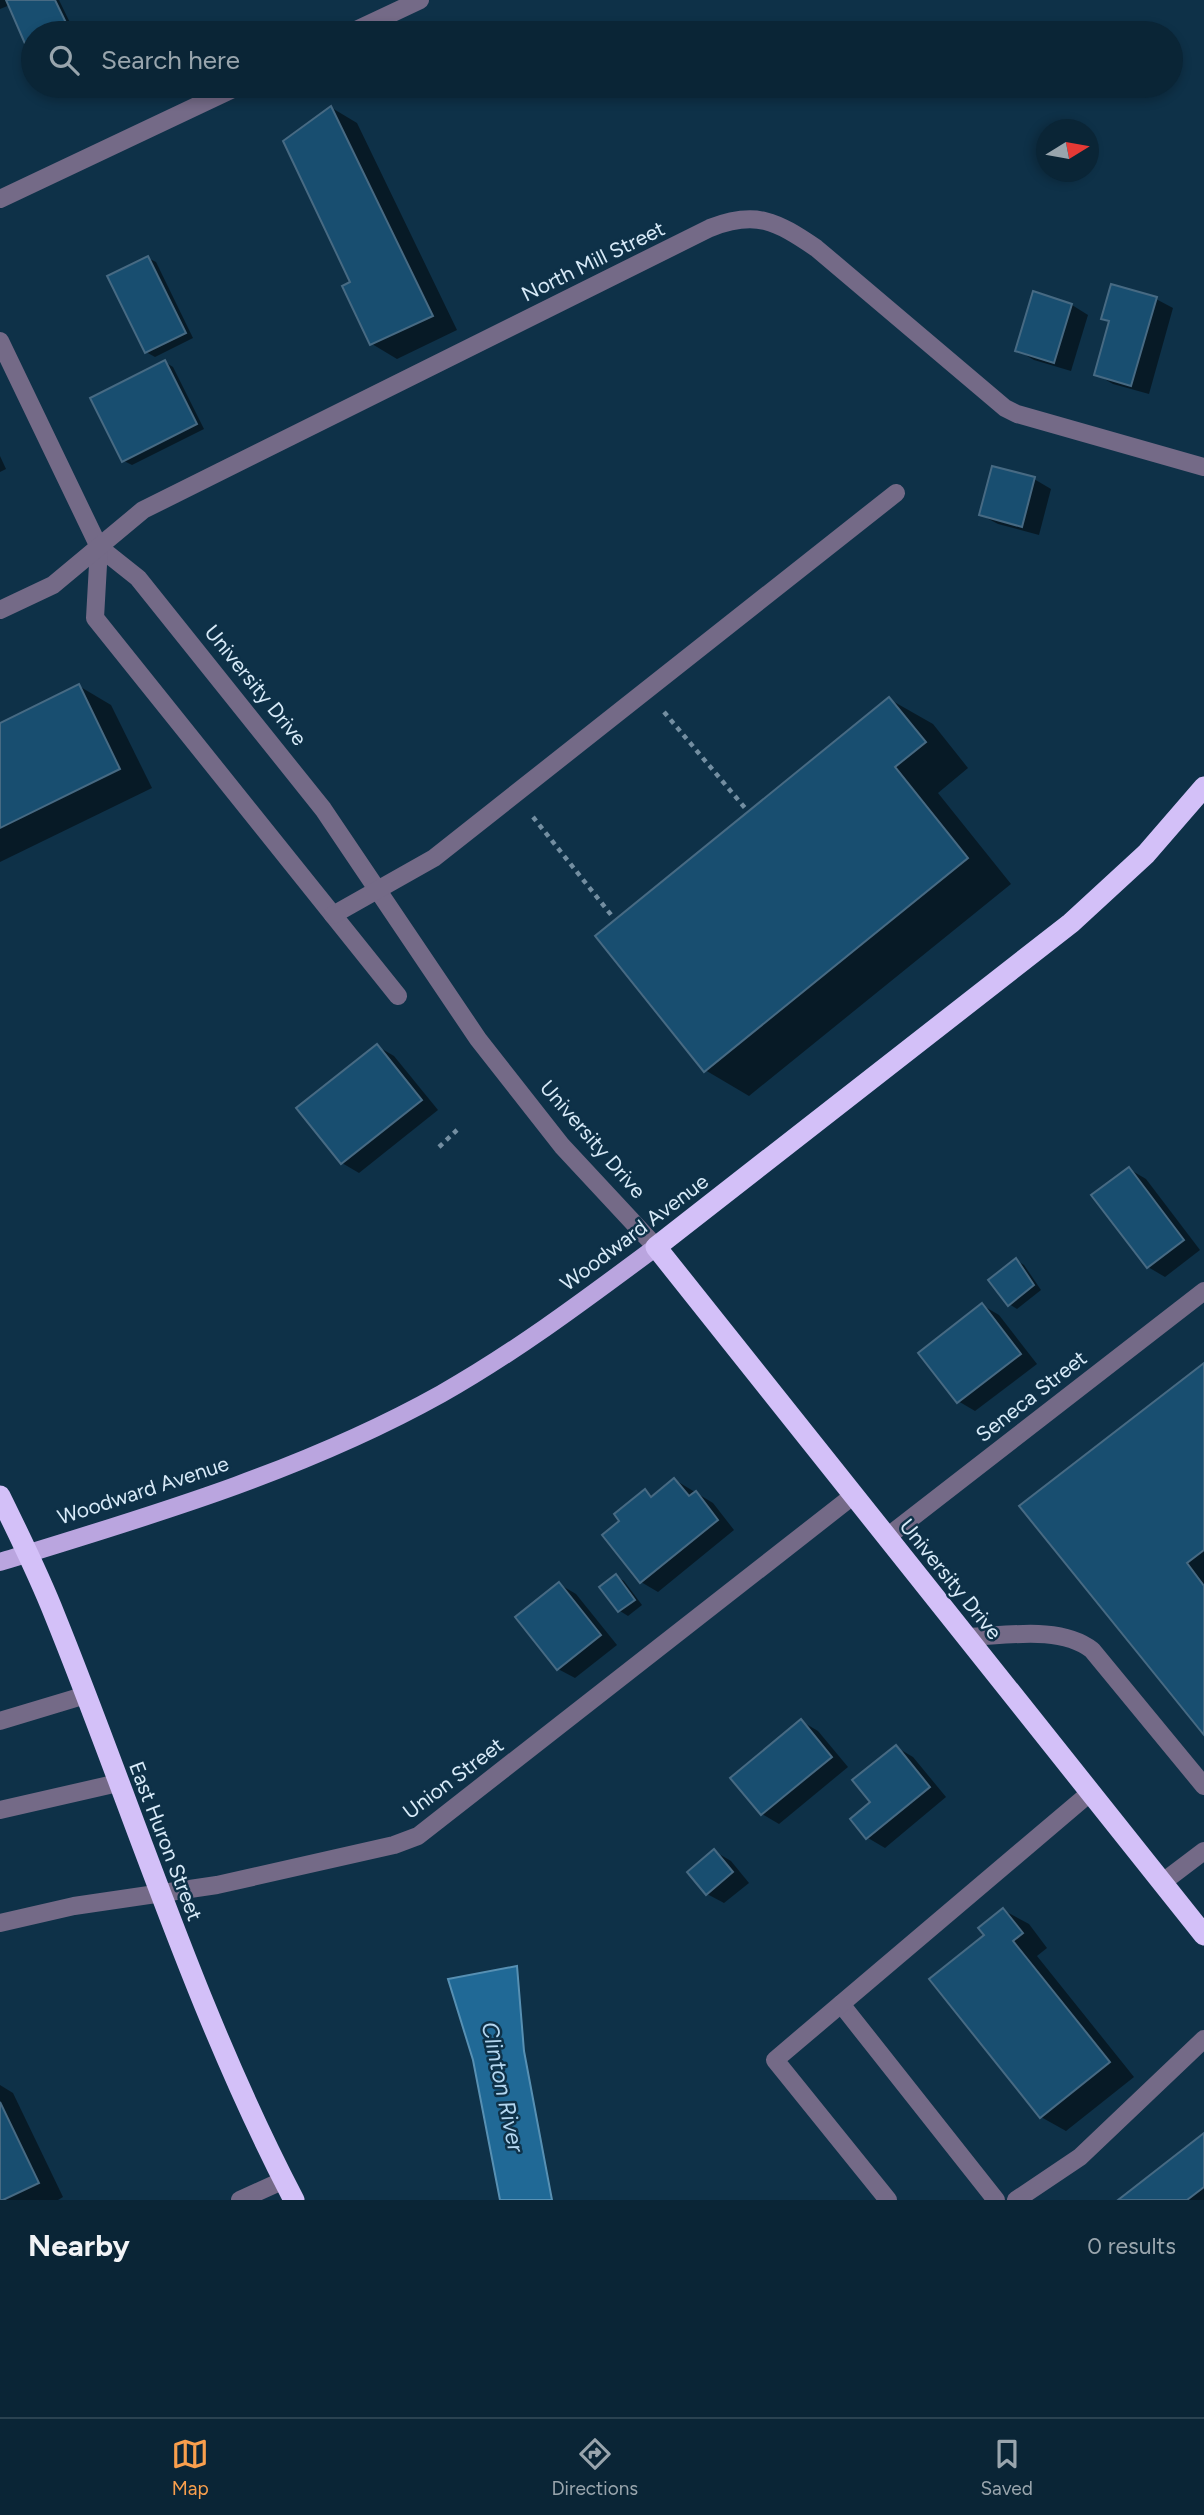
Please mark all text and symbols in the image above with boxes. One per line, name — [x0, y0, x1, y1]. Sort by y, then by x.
search box — [21, 21, 1183, 98]
icon: search — [45, 41, 83, 79]
text: Search here — [101, 44, 240, 76]
north arrow — [1036, 119, 1099, 182]
street label: North Mill Street — [517, 215, 669, 306]
street label: University Drive — [200, 620, 312, 750]
street label: University Drive — [535, 1075, 651, 1203]
street label: Woodward Avenue — [555, 1168, 713, 1296]
street label: Seneca Street — [971, 1345, 1091, 1447]
street label: Woodward Avenue — [54, 1451, 232, 1529]
street label: University Drive — [895, 1514, 1007, 1644]
street label: Union Street — [398, 1732, 508, 1824]
street label: East Huron Street — [124, 1758, 208, 1924]
water label: Clinton River — [476, 2019, 531, 2156]
text: Nearby — [28, 2227, 130, 2264]
text: 0 results — [1087, 2232, 1176, 2260]
tab: Map — [171, 2435, 209, 2500]
tab: Directions — [551, 2435, 638, 2500]
tab: Saved — [980, 2435, 1033, 2500]

